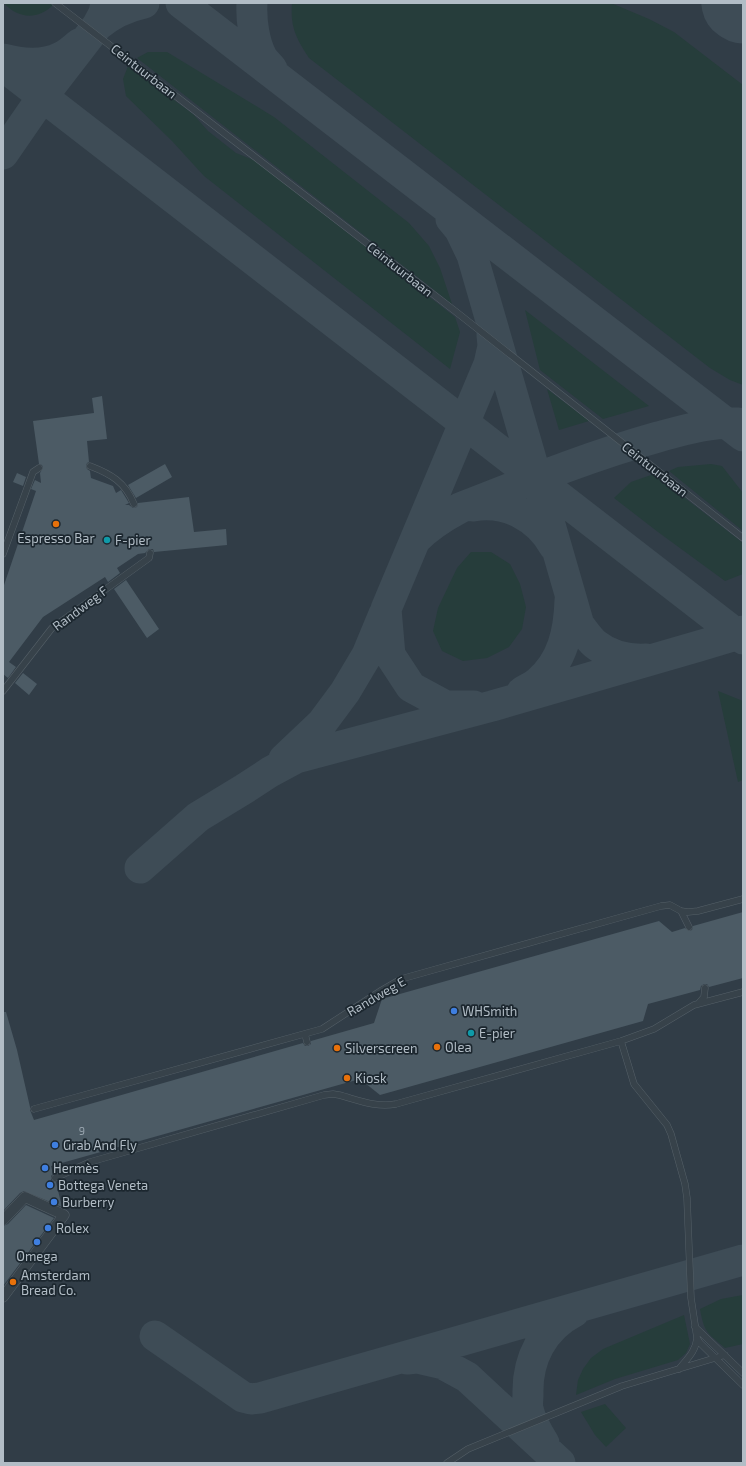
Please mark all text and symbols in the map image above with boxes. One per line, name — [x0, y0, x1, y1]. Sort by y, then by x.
street label: Ceintuurbaan — [108, 40, 180, 102]
street label: Ceintuurbaan — [364, 238, 436, 300]
street label: Ceintuurbaan — [619, 438, 691, 500]
marker: Espresso Bar — [51, 519, 61, 529]
place label: Espresso Bar — [17, 530, 95, 546]
place label: F-pier — [115, 532, 151, 548]
marker: F-pier — [102, 535, 112, 545]
street label: Randweg F — [49, 582, 111, 634]
street label: Randweg E — [344, 973, 408, 1019]
place label: WHSmith — [462, 1003, 517, 1019]
marker: WHSmith — [449, 1006, 459, 1016]
place label: E-pier — [479, 1025, 515, 1041]
marker: E-pier — [466, 1028, 476, 1038]
place label: Olea — [445, 1039, 472, 1055]
place label: Silverscreen — [345, 1040, 418, 1056]
marker: Olea — [432, 1042, 442, 1052]
marker: Silverscreen — [332, 1043, 342, 1053]
place label: Kiosk — [355, 1070, 387, 1086]
marker: Kiosk — [342, 1073, 352, 1083]
house number: 9 — [79, 1124, 85, 1137]
place label: Grab And Fly — [63, 1137, 137, 1153]
marker: Grab And Fly — [50, 1140, 60, 1150]
place label: Hermès — [53, 1160, 99, 1176]
marker: Hermès — [40, 1163, 50, 1173]
place label: Bottega Veneta — [58, 1177, 148, 1193]
marker: Bottega Veneta — [45, 1180, 55, 1190]
place label: Burberry — [62, 1194, 115, 1210]
marker: Burberry — [49, 1197, 59, 1207]
place label: Rolex — [56, 1220, 89, 1236]
marker: Rolex — [43, 1223, 53, 1233]
marker: Omega — [32, 1237, 42, 1247]
place label: Omega — [16, 1248, 58, 1264]
place label: Amsterdam Bread Co. — [21, 1267, 90, 1298]
marker: Amsterdam Bread Co. — [8, 1277, 18, 1287]

